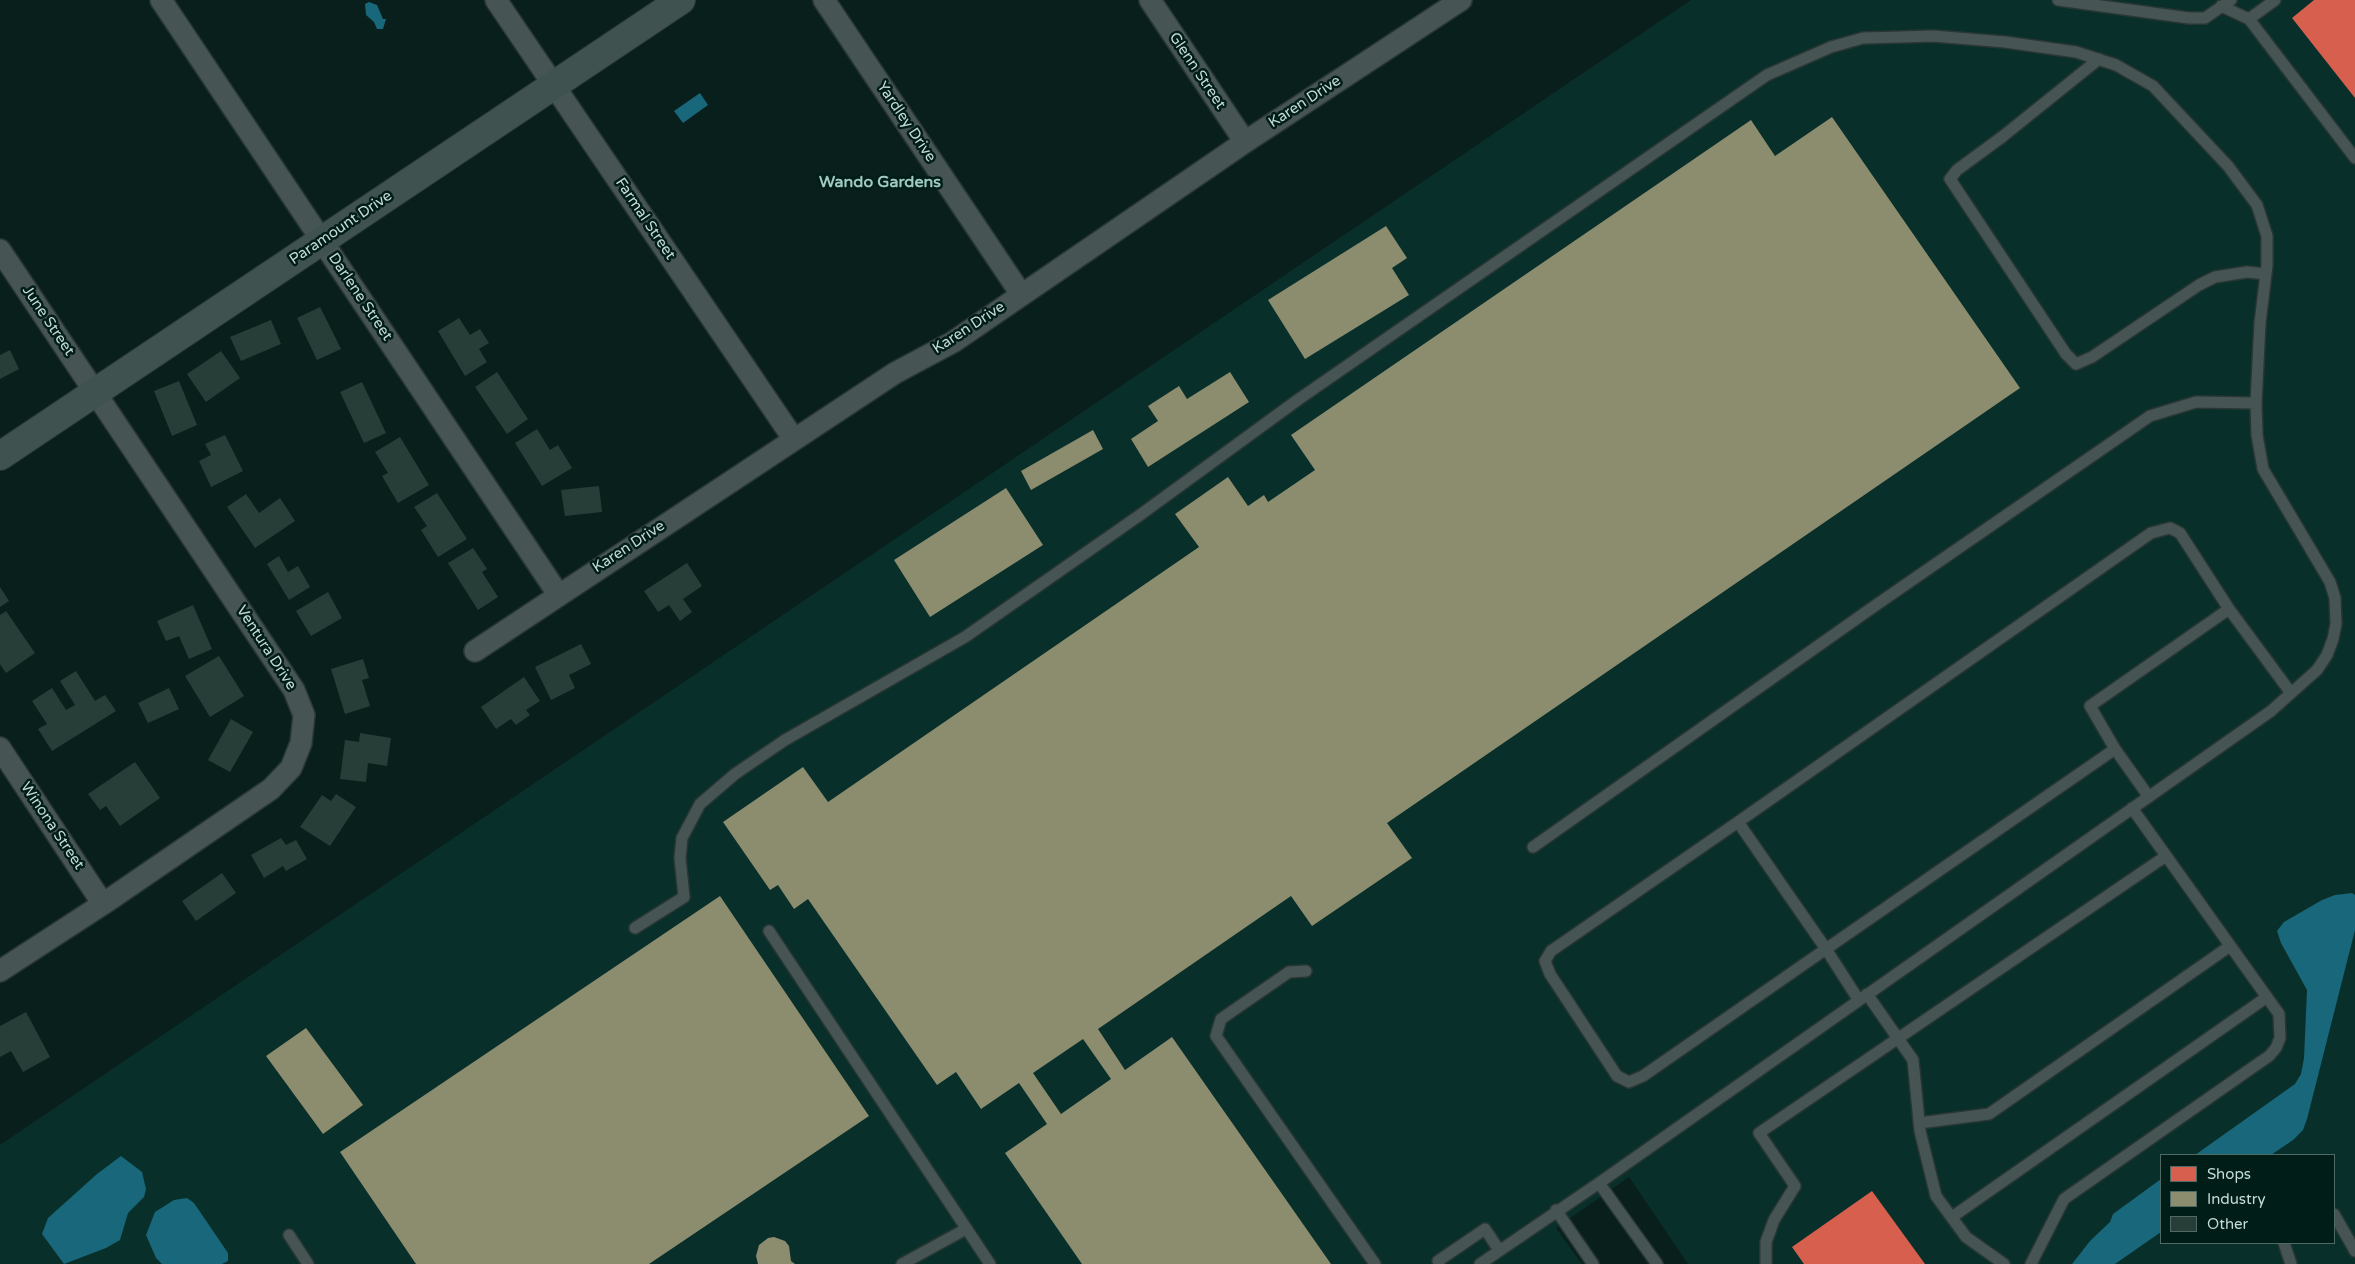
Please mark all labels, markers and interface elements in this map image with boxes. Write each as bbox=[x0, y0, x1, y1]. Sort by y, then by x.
street label: Glenn Street bbox=[1165, 29, 1229, 113]
street label: Karen Drive bbox=[1266, 72, 1344, 132]
street label: Yardley Drive bbox=[873, 78, 939, 166]
district label: Wando Gardens bbox=[819, 173, 941, 193]
street label: Farmal Street bbox=[611, 175, 679, 263]
street label: Paramount Drive bbox=[286, 187, 396, 269]
street label: Darlene Street bbox=[324, 250, 396, 344]
street label: June Street bbox=[18, 283, 78, 359]
street label: Karen Drive bbox=[930, 298, 1008, 358]
street label: Karen Drive bbox=[590, 517, 668, 577]
street label: Ventura Drive bbox=[232, 602, 300, 694]
street label: Winona Street bbox=[16, 779, 88, 873]
legend bbox=[2160, 1154, 2335, 1244]
text: Shops bbox=[2207, 1165, 2251, 1183]
text: Industry bbox=[2207, 1190, 2266, 1208]
text: Other bbox=[2207, 1215, 2248, 1233]

